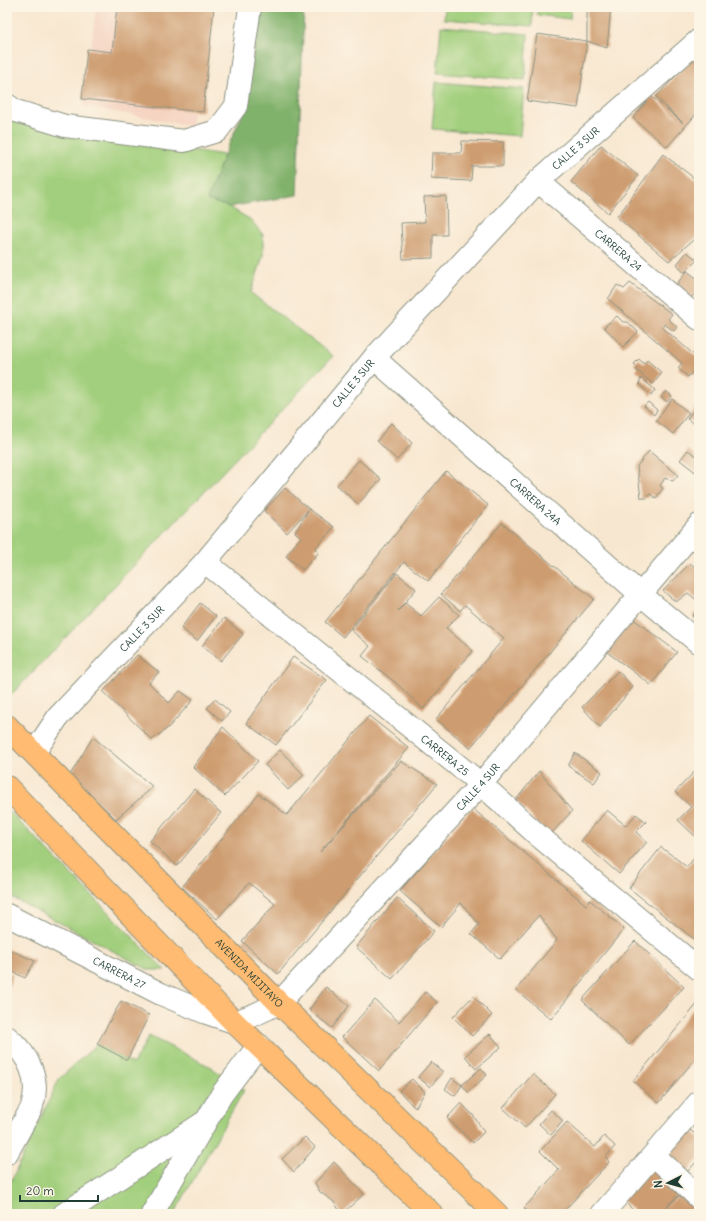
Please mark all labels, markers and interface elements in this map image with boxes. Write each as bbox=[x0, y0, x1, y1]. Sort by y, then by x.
street label: CALLE 3 SUR bbox=[549, 123, 603, 172]
street label: CARRERA 24 bbox=[592, 226, 645, 274]
street label: CALLE 3 SUR bbox=[329, 356, 377, 410]
street label: CARRERA 24A bbox=[507, 475, 564, 528]
street label: CALLE 3 SUR bbox=[117, 602, 167, 655]
street label: CARRERA 25 bbox=[418, 732, 472, 778]
street label: CALLE 4 SUR bbox=[453, 760, 503, 813]
street label: AVENIDA MIJITAYO bbox=[213, 936, 286, 1010]
street label: CARRERA 27 bbox=[91, 954, 148, 991]
north arrow bbox=[648, 1163, 688, 1203]
scale bar bbox=[20, 1177, 98, 1203]
text: N bbox=[651, 1180, 665, 1189]
text: 20 m bbox=[26, 1183, 54, 1198]

